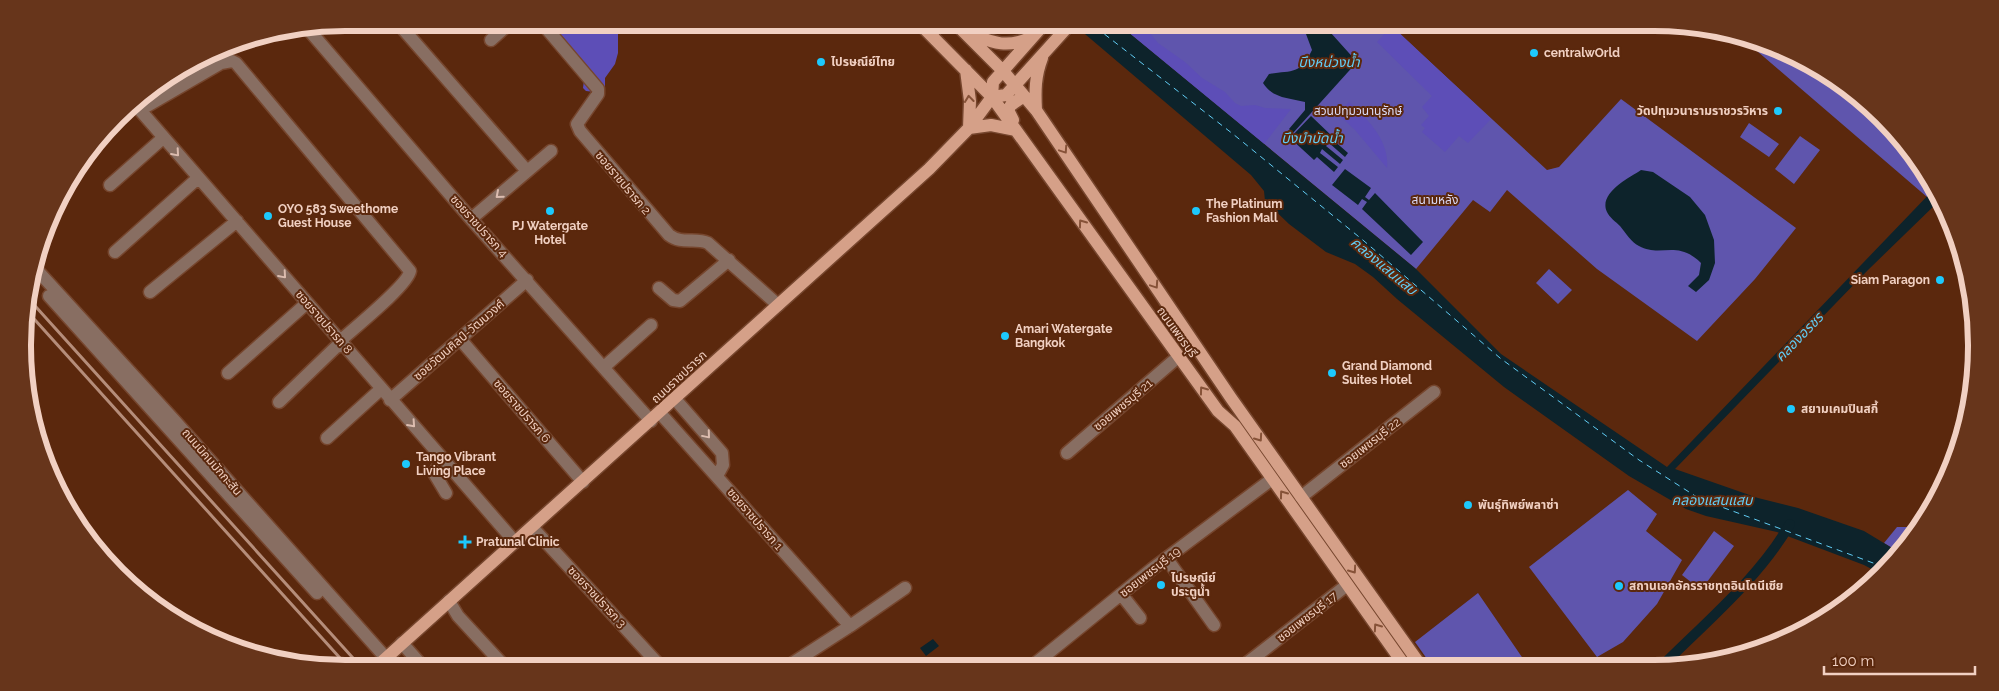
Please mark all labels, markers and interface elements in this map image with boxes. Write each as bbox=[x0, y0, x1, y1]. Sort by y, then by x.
place label: centralwOrld bbox=[1544, 46, 1620, 60]
marker: centralwOrld bbox=[1528, 47, 1540, 59]
water label: บึงหน่วงน้ำ bbox=[1298, 52, 1361, 70]
place label: ไปรษณีย์ไทย bbox=[831, 55, 895, 69]
marker: ไปรษณีย์ไทย bbox=[815, 56, 827, 68]
one-way arrow bbox=[964, 95, 975, 103]
park label: สวนปทุมวนานุรักษ์ bbox=[1314, 104, 1402, 118]
place label: วัดปทุมวนารามราชวรวิหาร bbox=[1637, 104, 1768, 118]
marker: วัดปทุมวนารามราชวรวิหาร bbox=[1772, 105, 1784, 117]
water label: บึงบำบัดน้ำ bbox=[1281, 128, 1344, 146]
one-way arrow bbox=[1057, 145, 1067, 154]
one-way arrow bbox=[170, 147, 179, 156]
street label: ซอยราชปรารภ 2 bbox=[592, 148, 654, 218]
one-way arrow bbox=[496, 190, 505, 199]
street label: ซอยราชปรารภ 4 bbox=[447, 192, 511, 260]
park label: สนามหลัง bbox=[1412, 193, 1458, 207]
place label: The Platinum Fashion Mall bbox=[1206, 197, 1282, 225]
place label: OYO 583 Sweethome Guest House bbox=[278, 202, 398, 230]
marker: PJ Watergate Hotel bbox=[544, 205, 556, 217]
marker: The Platinum Fashion Mall bbox=[1190, 205, 1202, 217]
marker: OYO 583 Sweethome Guest House bbox=[262, 210, 274, 222]
place label: PJ Watergate Hotel bbox=[512, 219, 588, 247]
one-way arrow bbox=[1079, 219, 1088, 229]
water label: คลองแสนแสบ bbox=[1348, 234, 1421, 299]
one-way arrow bbox=[278, 269, 286, 278]
place label: Siam Paragon bbox=[1851, 273, 1930, 287]
marker: Siam Paragon bbox=[1934, 274, 1946, 286]
one-way arrow bbox=[1149, 279, 1158, 288]
street label: ซอยราชปรารภ 8 bbox=[293, 287, 355, 357]
street label: ซอยวัฒนศิลป์-วัฒนวงศ์ bbox=[411, 297, 507, 383]
street label: ถนนเพชรบุรี bbox=[1154, 304, 1200, 360]
water label: คลองอรชร bbox=[1772, 308, 1827, 365]
place label: Amari Watergate Bangkok bbox=[1015, 322, 1113, 350]
marker: Amari Watergate Bangkok bbox=[999, 330, 1011, 342]
street label: ถนนราชปรารภ bbox=[648, 348, 710, 406]
place label: Grand Diamond Suites Hotel bbox=[1342, 359, 1432, 387]
marker: Grand Diamond Suites Hotel bbox=[1326, 367, 1338, 379]
street label: ซอยราชปรารภ 6 bbox=[491, 376, 553, 446]
street label: ซอยเพชรบุรี 21 bbox=[1091, 376, 1155, 434]
one-way arrow bbox=[1200, 387, 1208, 396]
place label: สยามเคมปินสกี้ bbox=[1801, 400, 1879, 416]
marker: สยามเคมปินสกี้ bbox=[1785, 403, 1797, 415]
street label: ซอยเพชรบุรี 22 bbox=[1337, 415, 1403, 471]
one-way arrow bbox=[407, 419, 416, 428]
street label: ถนนนิคมมักกะสัน bbox=[179, 426, 245, 498]
one-way arrow bbox=[701, 430, 710, 439]
one-way arrow bbox=[1253, 432, 1262, 441]
place label: Tango Vibrant Living Place bbox=[416, 450, 496, 478]
marker: Tango Vibrant Living Place bbox=[400, 458, 412, 470]
street label: ซอยราชปรารภ 1 bbox=[724, 485, 786, 553]
one-way arrow bbox=[1280, 491, 1288, 500]
water label: คลองแสนแสบ bbox=[1672, 492, 1754, 508]
place label: พันธุ์ทิพย์พลาซ่า bbox=[1478, 498, 1559, 512]
marker: พันธุ์ทิพย์พลาซ่า bbox=[1462, 499, 1474, 511]
marker: Pratunal Clinic bbox=[458, 535, 472, 549]
place label: Pratunal Clinic bbox=[476, 535, 560, 549]
street label: ซอยเพชรบุรี 19 bbox=[1117, 544, 1183, 600]
street label: ซอยราชปรารภ 3 bbox=[565, 563, 629, 631]
one-way arrow bbox=[1347, 565, 1356, 574]
place label: ไปรษณีย์ ประตูน้ำ bbox=[1171, 571, 1216, 600]
marker: ไปรษณีย์ ประตูน้ำ bbox=[1155, 579, 1167, 591]
place label: สถานเอกอัครราชทูตอินโดนีเซีย bbox=[1629, 579, 1783, 594]
marker: สถานเอกอัครราชทูตอินโดนีเซีย bbox=[1613, 580, 1625, 592]
street label: ซอยเพชรบุรี 17 bbox=[1274, 589, 1340, 645]
one-way arrow bbox=[1374, 623, 1383, 632]
scale bar bbox=[1824, 644, 1975, 676]
text: 100 m bbox=[1832, 652, 1874, 670]

